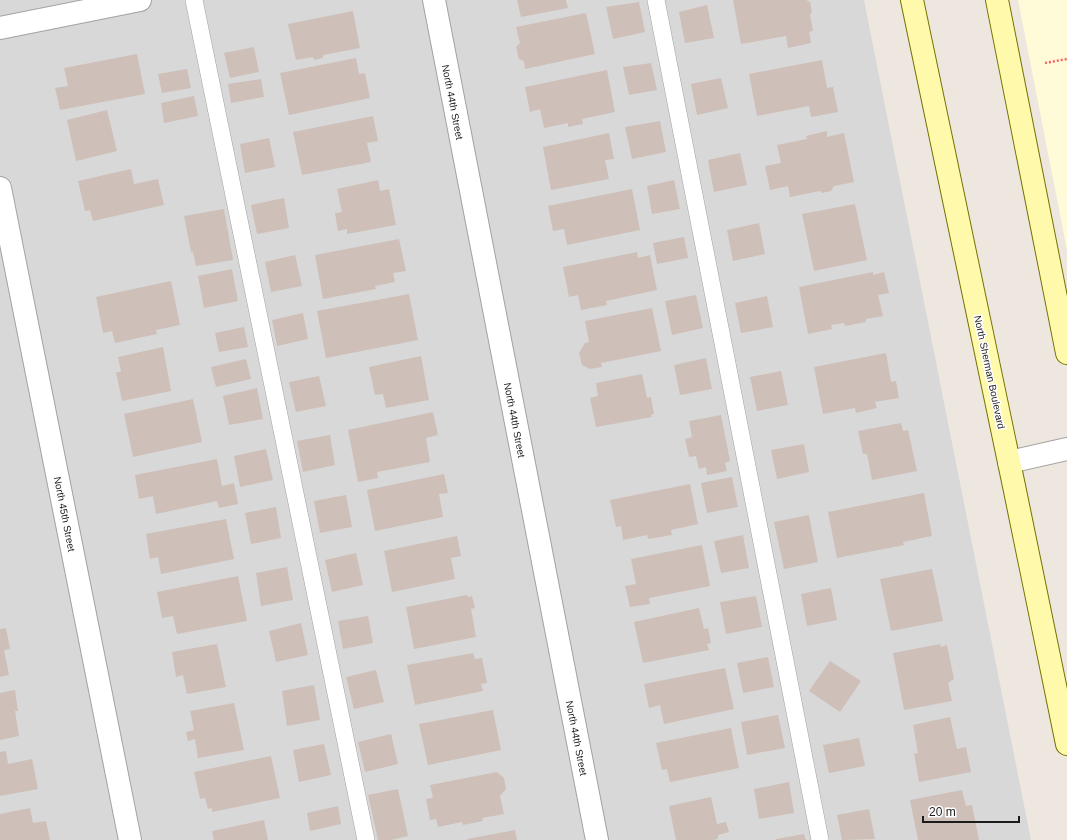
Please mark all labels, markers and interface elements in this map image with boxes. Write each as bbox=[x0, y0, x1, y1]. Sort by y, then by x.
street label: North 44th Street bbox=[440, 64, 465, 141]
street label: North Sherman Boulevard bbox=[972, 314, 1007, 430]
street label: North 44th Street bbox=[502, 382, 527, 459]
street label: North 45th Street bbox=[52, 476, 77, 553]
street label: North 44th Street bbox=[564, 700, 589, 777]
scale bar bbox=[923, 798, 1019, 824]
text: 20 m bbox=[929, 805, 956, 819]

